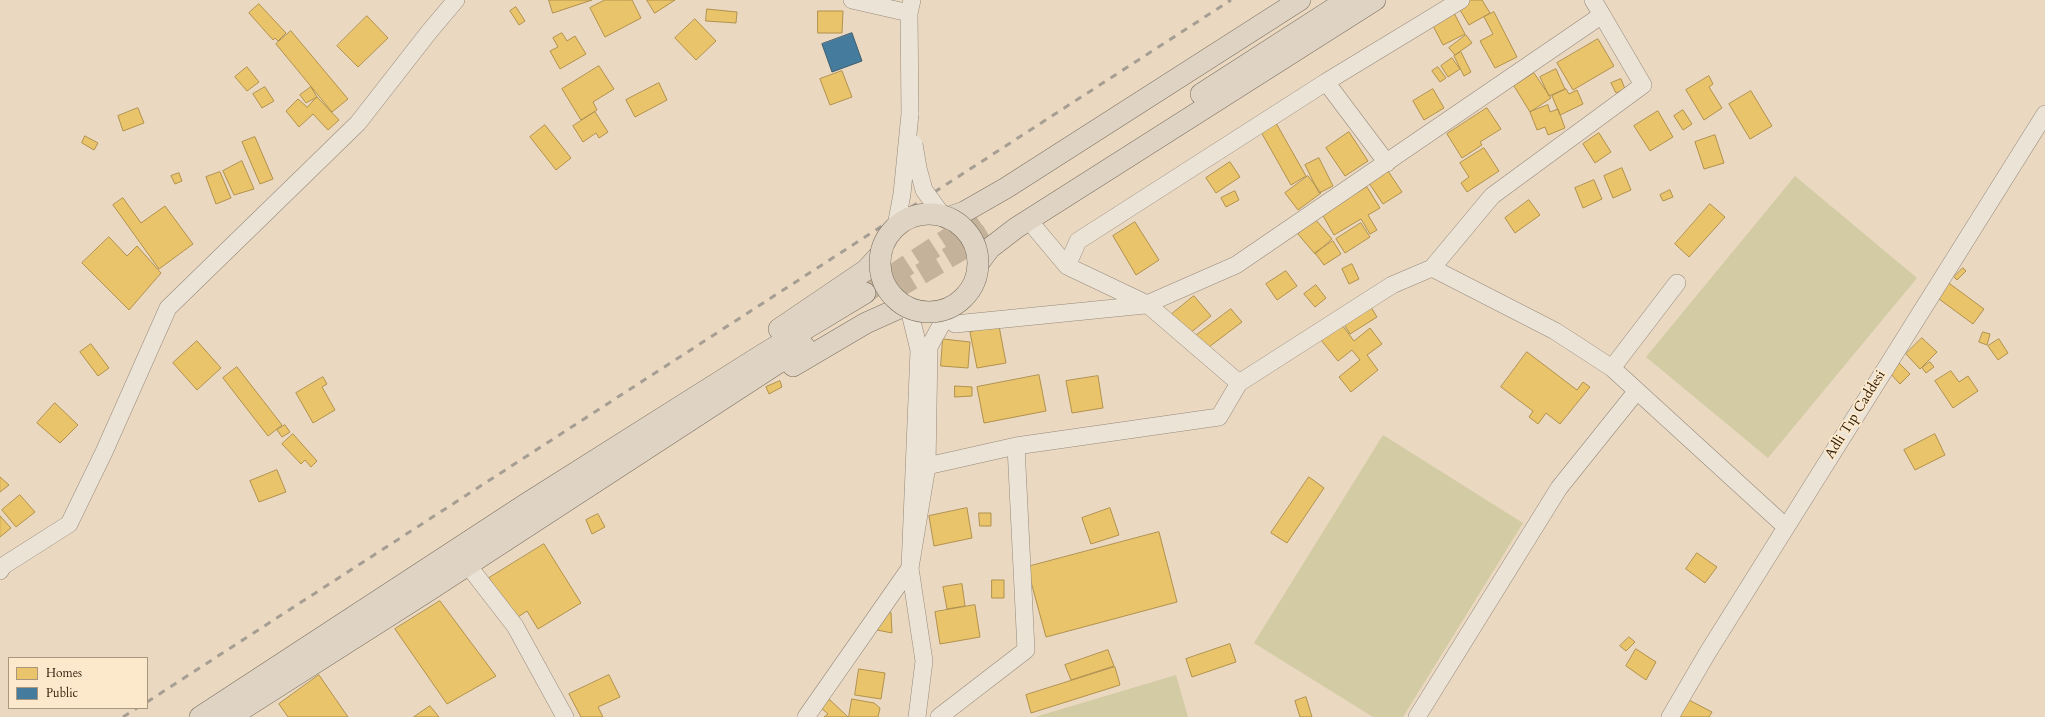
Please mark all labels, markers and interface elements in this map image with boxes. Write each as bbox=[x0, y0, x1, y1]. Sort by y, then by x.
street label: Adli Tıp Caddesi bbox=[1822, 368, 1890, 462]
legend bbox=[8, 657, 148, 709]
text: Homes bbox=[46, 665, 82, 681]
text: Public bbox=[46, 685, 78, 701]

